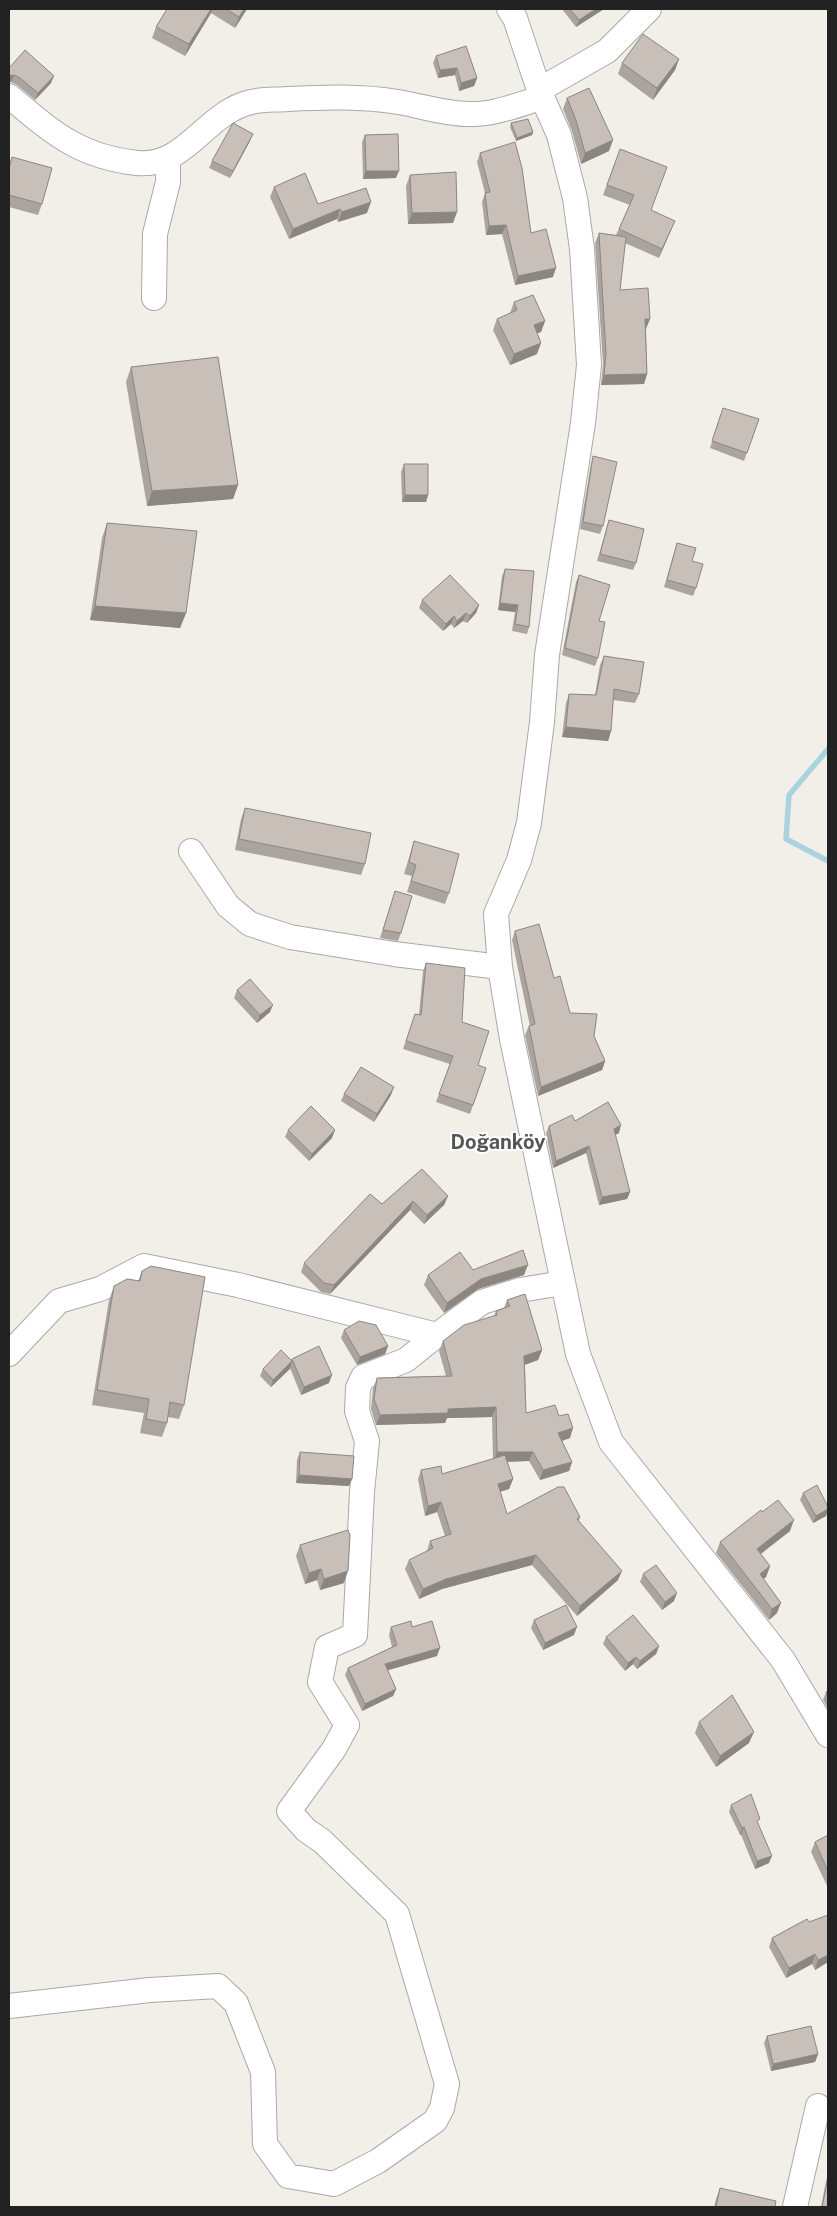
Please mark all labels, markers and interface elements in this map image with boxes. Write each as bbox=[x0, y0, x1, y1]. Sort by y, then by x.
district label: Doğanköy bbox=[451, 1130, 545, 1154]

